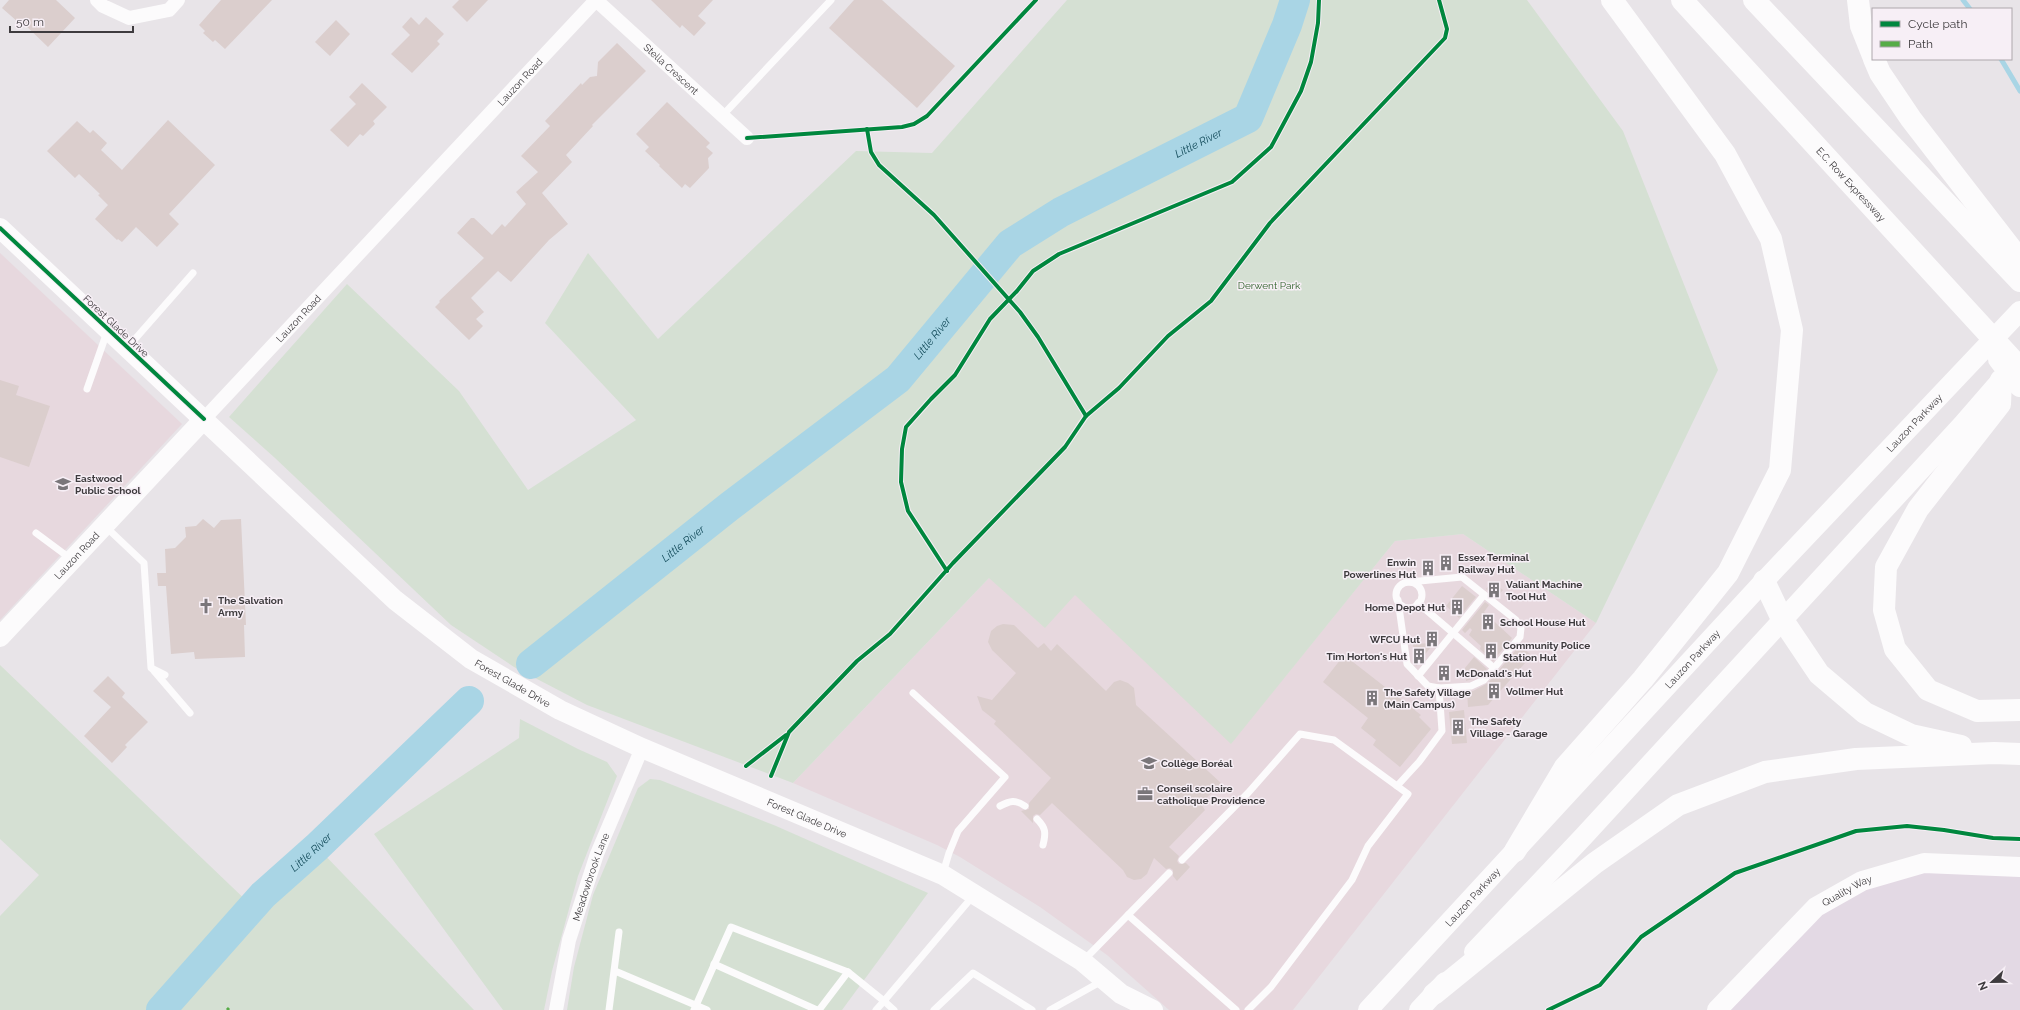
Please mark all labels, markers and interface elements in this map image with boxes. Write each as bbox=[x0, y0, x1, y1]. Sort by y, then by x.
scale bar bbox=[10, 8, 133, 34]
legend bbox=[1872, 8, 2012, 60]
text: 50 m bbox=[16, 15, 44, 29]
text: Cycle path bbox=[1908, 17, 1967, 31]
text: Path bbox=[1908, 37, 1933, 51]
street label: Stella Crescent bbox=[642, 41, 701, 97]
street label: Lauzon Road bbox=[495, 56, 544, 107]
water label: Little River bbox=[1173, 125, 1225, 160]
street label: E.C. Row Expressway bbox=[1814, 145, 1888, 224]
park label: Derwent Park bbox=[1238, 280, 1301, 291]
street label: Lauzon Road bbox=[274, 292, 323, 344]
street label: Forest Glade Drive bbox=[81, 293, 151, 359]
water label: Little River bbox=[911, 313, 954, 362]
street label: Lauzon Parkway bbox=[1884, 391, 1945, 454]
place label: Eastwood Public School bbox=[75, 473, 141, 496]
school or university icon: Eastwood Public School bbox=[54, 475, 72, 493]
water label: Little River bbox=[659, 522, 708, 564]
street label: Lauzon Road bbox=[52, 529, 101, 581]
place label: Essex Terminal Railway Hut bbox=[1458, 552, 1530, 575]
building icon: Essex Terminal Railway Hut bbox=[1437, 554, 1455, 572]
place label: Enwin Powerlines Hut bbox=[1343, 557, 1416, 580]
building icon: Enwin Powerlines Hut bbox=[1419, 559, 1437, 577]
place label: Valiant Machine Tool Hut bbox=[1506, 579, 1582, 602]
building icon: Valiant Machine Tool Hut bbox=[1485, 581, 1503, 599]
place label: The Salvation Army bbox=[218, 595, 283, 618]
church icon: The Salvation Army bbox=[197, 597, 215, 615]
building icon: Home Depot Hut bbox=[1448, 598, 1466, 616]
place label: Home Depot Hut bbox=[1365, 602, 1445, 613]
building icon: School House Hut bbox=[1479, 613, 1497, 631]
place label: School House Hut bbox=[1500, 617, 1586, 628]
street label: Lauzon Parkway bbox=[1663, 627, 1722, 690]
building icon: WFCU Hut bbox=[1423, 630, 1441, 648]
place label: WFCU Hut bbox=[1370, 634, 1420, 645]
place label: Community Police Station Hut bbox=[1503, 640, 1590, 663]
building icon: Community Police Station Hut bbox=[1482, 642, 1500, 660]
building icon: Tim Horton's Hut bbox=[1410, 647, 1428, 665]
place label: Tim Horton's Hut bbox=[1326, 651, 1407, 662]
street label: Forest Glade Drive bbox=[473, 657, 553, 709]
building icon: McDonald's Hut bbox=[1435, 664, 1453, 682]
place label: McDonald's Hut bbox=[1456, 668, 1532, 679]
building icon: Vollmer Hut bbox=[1485, 682, 1503, 700]
place label: Vollmer Hut bbox=[1506, 686, 1563, 697]
place label: The Safety Village (Main Campus) bbox=[1384, 687, 1471, 710]
building icon: The Safety Village (Main Campus) bbox=[1363, 689, 1381, 707]
place label: The Safety Village - Garage bbox=[1470, 716, 1548, 739]
building icon: The Safety Village - Garage bbox=[1449, 718, 1467, 736]
school or university icon: Collège Boréal bbox=[1140, 754, 1158, 772]
place label: Collège Boréal bbox=[1161, 758, 1233, 769]
place label: Conseil scolaire catholique Providence bbox=[1157, 783, 1265, 806]
office icon: Conseil scolaire catholique Providence bbox=[1136, 785, 1154, 803]
street label: Forest Glade Drive bbox=[766, 796, 849, 839]
water label: Little River bbox=[288, 829, 335, 874]
street label: Meadowbrook Lane bbox=[570, 831, 611, 922]
street label: Lauzon Parkway bbox=[1443, 865, 1503, 928]
street label: Quality Way bbox=[1820, 873, 1874, 908]
north arrow bbox=[1972, 962, 2012, 1002]
text: N bbox=[1976, 979, 1991, 992]

